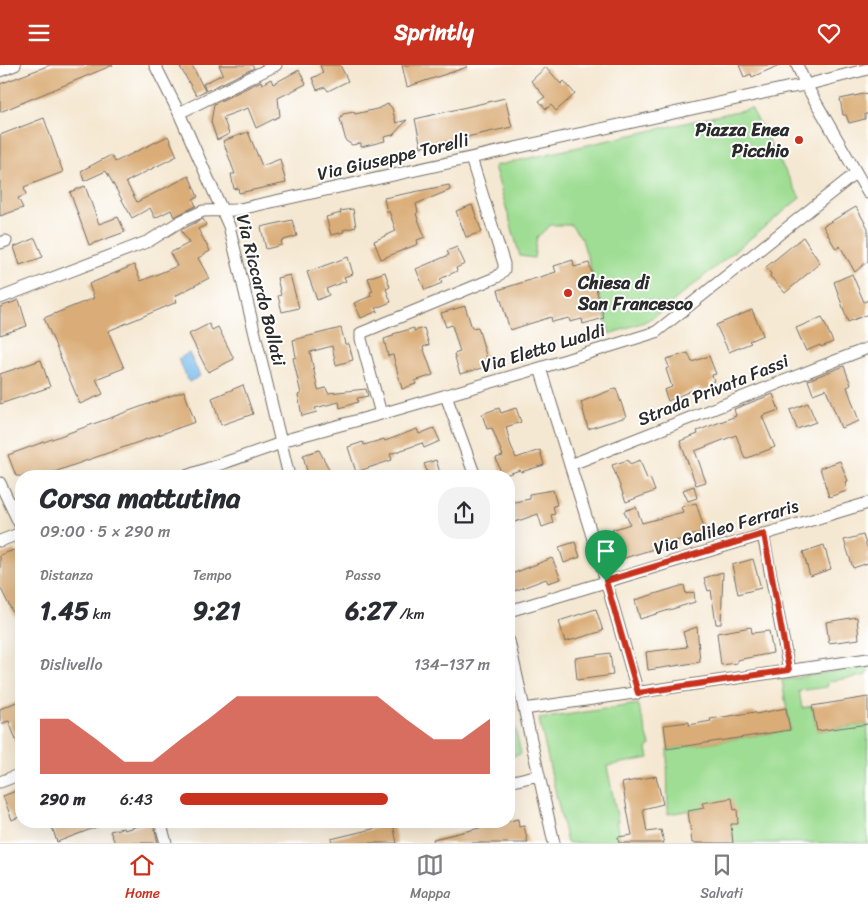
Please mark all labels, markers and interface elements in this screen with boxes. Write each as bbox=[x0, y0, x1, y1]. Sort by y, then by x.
text: Sprintly bbox=[394, 13, 474, 52]
icon: menu bbox=[25, 19, 53, 47]
icon: heart bbox=[815, 19, 843, 47]
place label: Piazza Enea Picchio bbox=[695, 114, 790, 167]
street label: Via Giuseppe Torelli bbox=[314, 124, 473, 190]
marker: Piazza Enea Picchio bbox=[793, 134, 805, 146]
street label: Via Riccardo Bollati bbox=[227, 211, 296, 370]
place label: Chiesa di San Francesco bbox=[577, 267, 694, 320]
marker: Chiesa di San Francesco bbox=[562, 287, 574, 299]
street label: Via Eletto Lualdi bbox=[477, 314, 610, 382]
street label: Strada Privata Fassi bbox=[632, 345, 795, 435]
text: Corsa mattutina bbox=[40, 473, 240, 522]
button: share bbox=[438, 487, 490, 539]
street label: Via Galileo Ferraris bbox=[649, 490, 803, 564]
text: 09:00 · 5 × 290 m bbox=[40, 517, 170, 546]
pin bbox=[585, 530, 627, 581]
icon: arrive bbox=[592, 537, 620, 565]
text: Distanza bbox=[40, 563, 93, 588]
text: Tempo bbox=[193, 563, 232, 588]
text: Passo bbox=[345, 563, 381, 588]
text: 1.45 bbox=[40, 588, 89, 633]
text: 9:21 bbox=[193, 588, 241, 633]
text: 6:27 bbox=[345, 588, 396, 633]
text: km bbox=[89, 602, 111, 627]
text: /km bbox=[396, 602, 425, 627]
text: Dislivello bbox=[40, 650, 103, 679]
text: 134–137 m bbox=[414, 650, 490, 679]
text: 290 m bbox=[40, 785, 86, 814]
text: 6:43 bbox=[120, 785, 153, 814]
tab: Home bbox=[125, 851, 160, 906]
tab: Mappa bbox=[410, 851, 450, 906]
tab: Salvati bbox=[700, 851, 743, 906]

